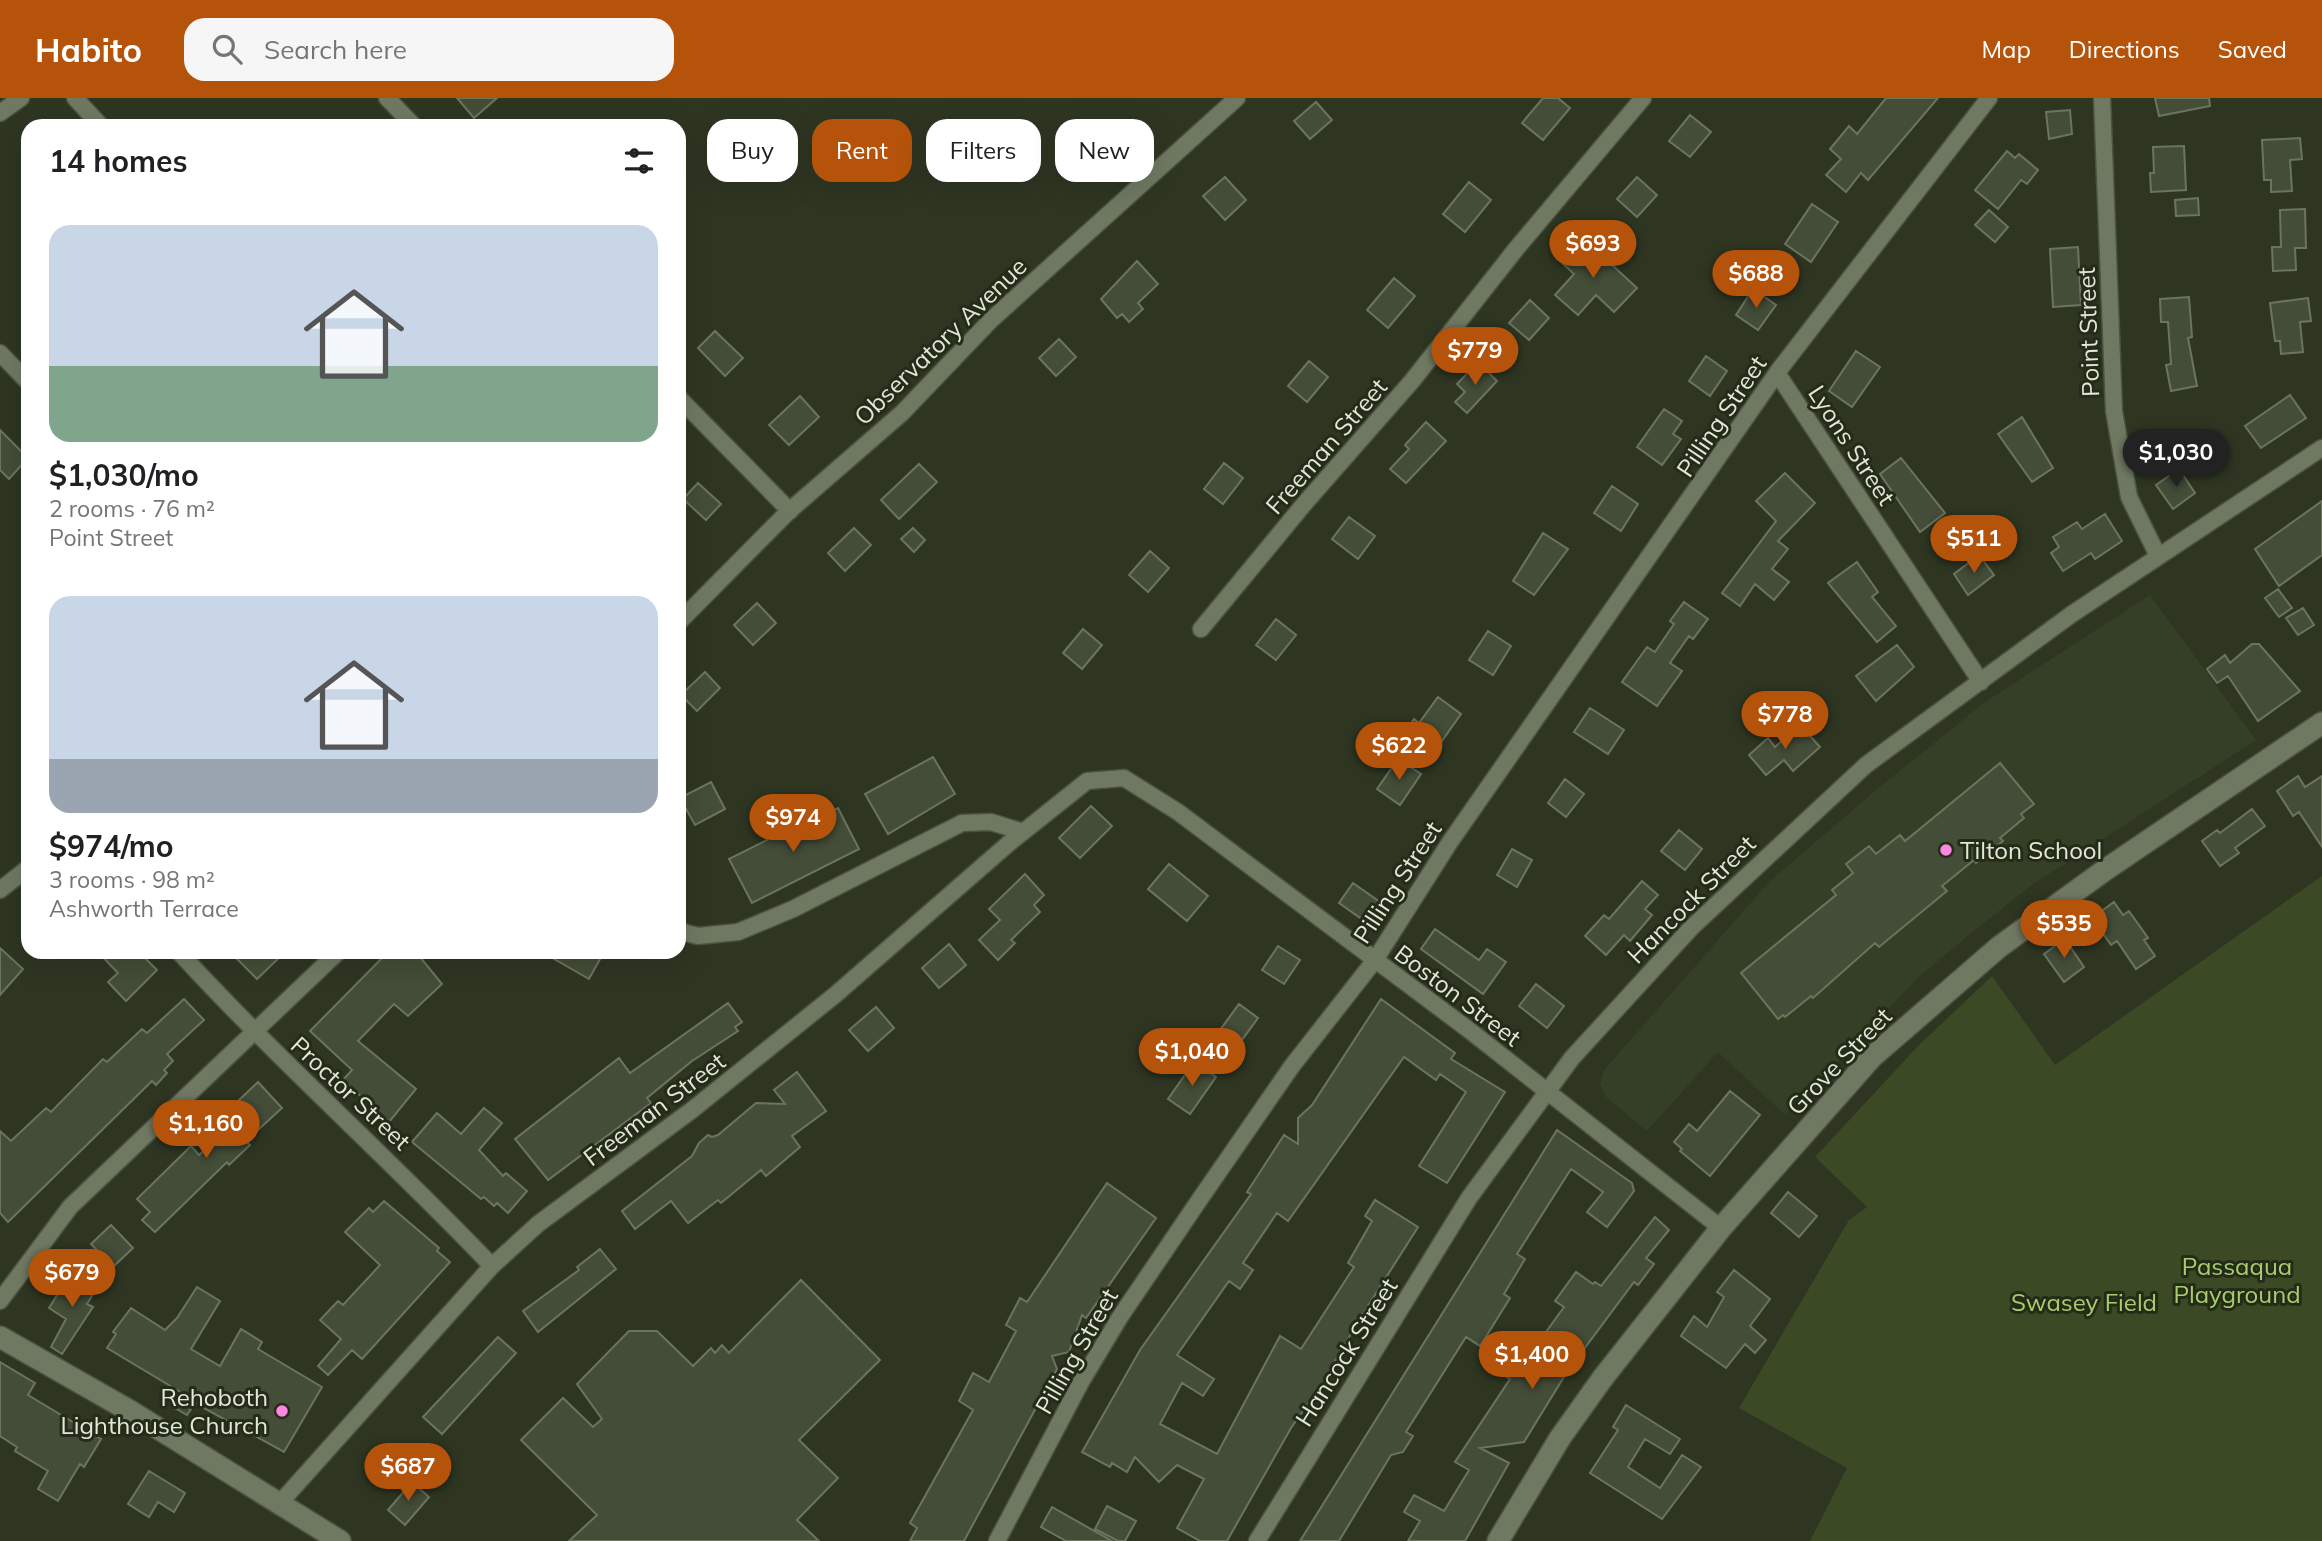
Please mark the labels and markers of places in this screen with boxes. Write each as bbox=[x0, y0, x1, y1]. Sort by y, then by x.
pin: $693 bbox=[1552, 220, 1634, 280]
pin: $688 bbox=[1715, 250, 1797, 310]
pin: $779 bbox=[1434, 328, 1516, 387]
pin: $1,030 bbox=[2119, 430, 2233, 489]
pin: $511 bbox=[1933, 516, 2015, 575]
pin: $778 bbox=[1744, 692, 1826, 751]
pin: $622 bbox=[1358, 722, 1440, 782]
pin: $974 bbox=[752, 794, 834, 854]
place label: Tilton School bbox=[1960, 835, 2102, 865]
marker: Tilton School bbox=[1938, 842, 1954, 858]
pin: $535 bbox=[2023, 900, 2105, 960]
pin: $1,040 bbox=[1135, 1028, 1249, 1088]
pin: $1,160 bbox=[149, 1100, 263, 1160]
pin: $679 bbox=[31, 1250, 113, 1309]
pin: $1,400 bbox=[1475, 1332, 1589, 1391]
place label: Rehoboth Lighthouse Church bbox=[61, 1382, 268, 1440]
marker: Rehoboth Lighthouse Church bbox=[274, 1403, 290, 1419]
pin: $687 bbox=[367, 1444, 449, 1503]

